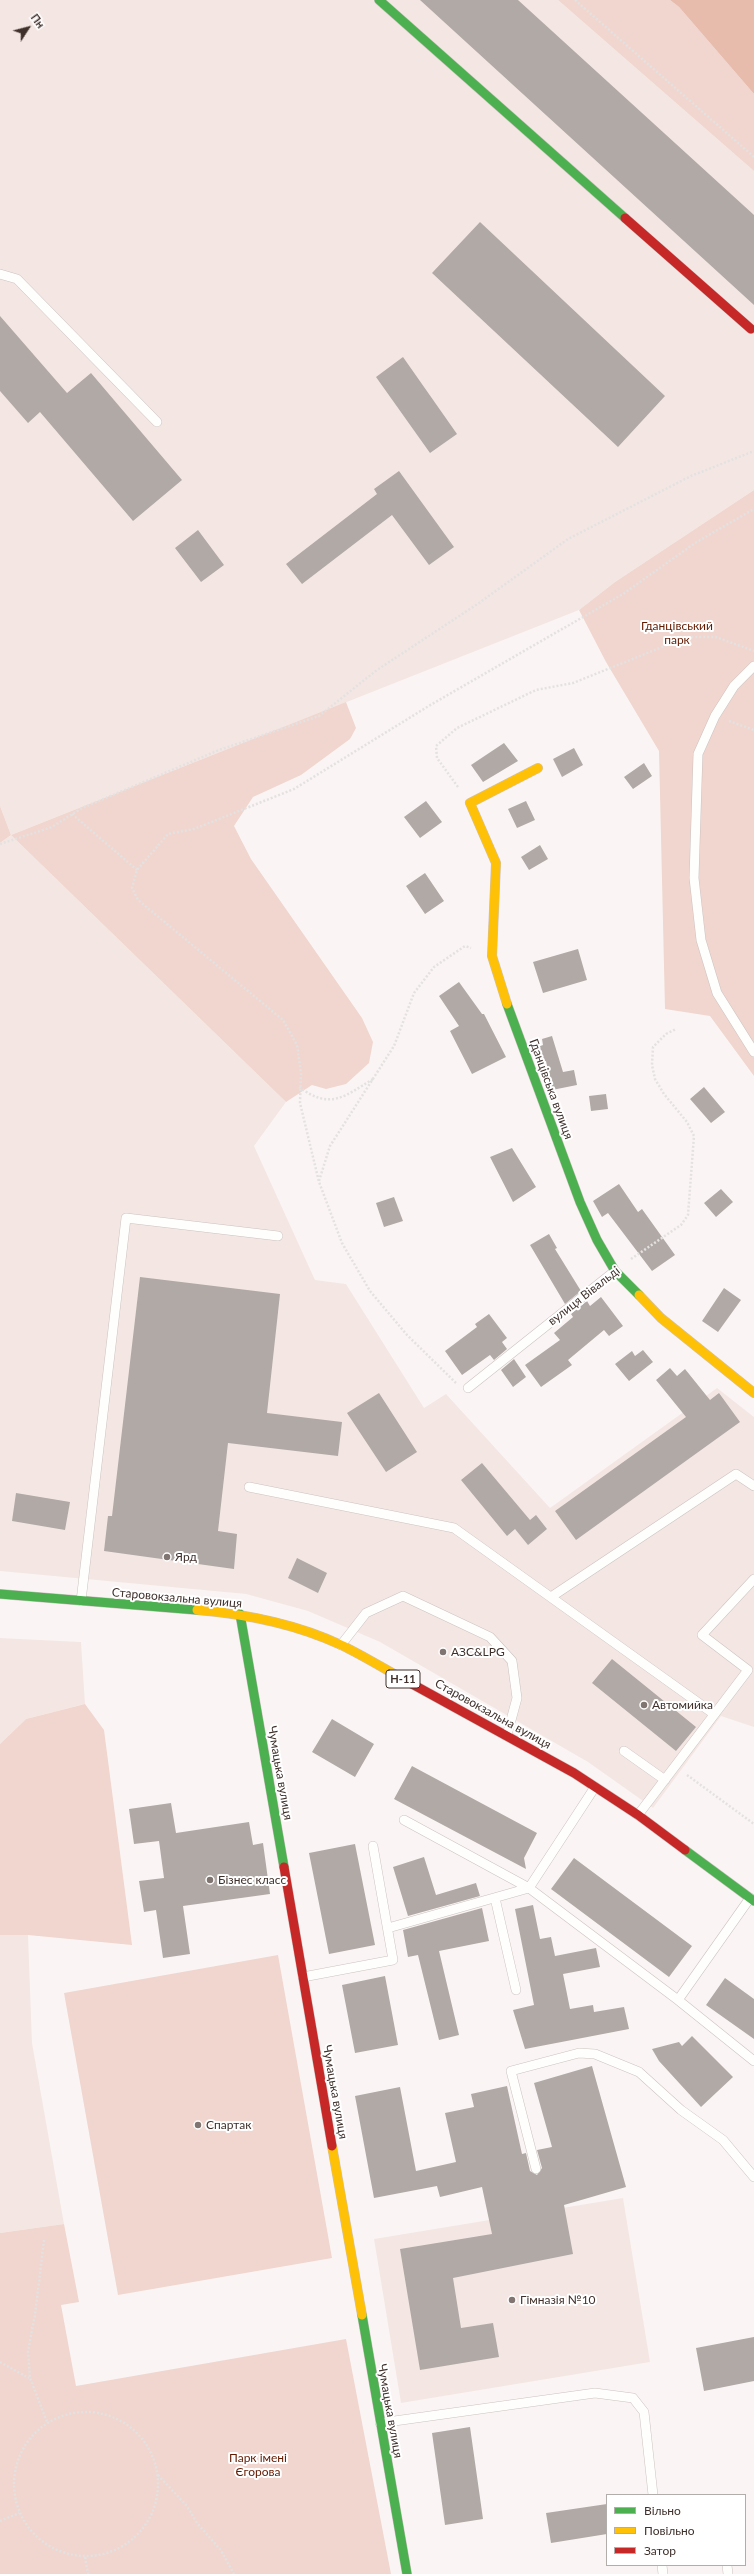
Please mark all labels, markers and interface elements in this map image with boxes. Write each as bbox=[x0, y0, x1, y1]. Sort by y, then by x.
north arrow bbox=[8, 8, 48, 48]
text: Пн bbox=[29, 11, 48, 30]
park label: Гданцівський парк bbox=[641, 619, 713, 647]
street label: Гданцівська вулиця bbox=[526, 1037, 576, 1141]
street label: вулиця Вівальді bbox=[545, 1264, 623, 1328]
place label: Ярд bbox=[175, 1550, 197, 1564]
marker: Ярд bbox=[162, 1552, 172, 1562]
street label: Старовокзальна вулиця bbox=[111, 1585, 243, 1611]
place label: АЗС&LPG bbox=[451, 1645, 505, 1659]
marker: АЗС&LPG bbox=[438, 1647, 448, 1657]
road number: Н-11 bbox=[386, 1670, 420, 1688]
street label: Старовокзальна вулиця bbox=[432, 1676, 554, 1752]
place label: Автомийка bbox=[652, 1698, 713, 1712]
marker: Автомийка bbox=[639, 1700, 649, 1710]
street label: Чумацька вулиця bbox=[265, 1725, 295, 1821]
place label: Бізнес класс bbox=[218, 1873, 286, 1887]
marker: Бізнес класс bbox=[205, 1875, 215, 1885]
street label: Чумацька вулиця bbox=[320, 2044, 350, 2140]
place label: Спартак bbox=[206, 2118, 251, 2132]
marker: Спартак bbox=[193, 2120, 203, 2130]
place label: Гімназія №10 bbox=[520, 2293, 596, 2307]
marker: Гімназія №10 bbox=[507, 2295, 517, 2305]
street label: Чумацька вулиця bbox=[375, 2363, 405, 2459]
park label: Парк імені Єгорова bbox=[229, 2451, 287, 2479]
legend bbox=[606, 2494, 746, 2566]
text: Вільно bbox=[644, 2503, 681, 2518]
text: Повільно bbox=[644, 2523, 695, 2538]
text: Затор bbox=[644, 2543, 676, 2558]

